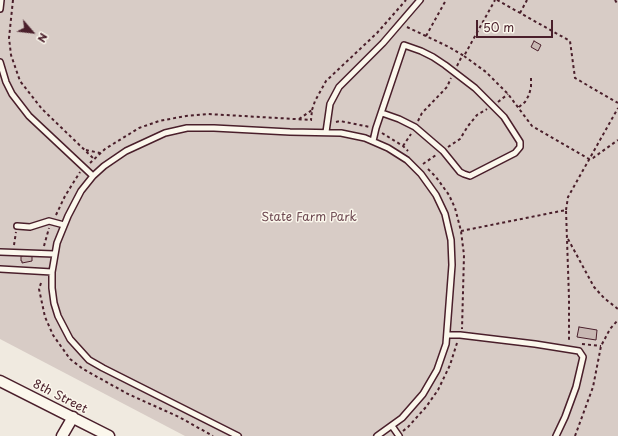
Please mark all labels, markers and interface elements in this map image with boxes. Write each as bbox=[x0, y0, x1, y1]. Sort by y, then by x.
north arrow bbox=[12, 12, 52, 52]
scale bar bbox=[478, 12, 555, 38]
text: 50 m bbox=[483, 18, 514, 36]
text: N bbox=[33, 30, 53, 46]
park label: State Farm Park bbox=[261, 211, 357, 225]
street label: 8th Street bbox=[30, 377, 90, 417]

